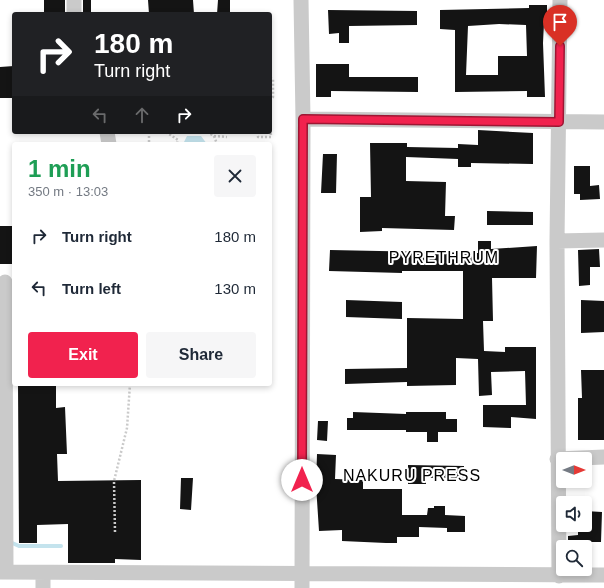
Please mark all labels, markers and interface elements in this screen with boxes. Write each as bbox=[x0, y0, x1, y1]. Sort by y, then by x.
pin bbox=[543, 5, 577, 46]
icon: arrive bbox=[549, 11, 571, 33]
icon: right bbox=[28, 28, 80, 80]
text: 180 m bbox=[94, 28, 173, 59]
text: Turn right bbox=[94, 61, 170, 81]
icon: left bbox=[89, 104, 111, 126]
icon: ahead bbox=[131, 104, 153, 126]
icon: right bbox=[173, 104, 195, 126]
text: 1 min bbox=[28, 155, 91, 182]
button: close bbox=[214, 155, 256, 197]
text: 350 m · 13:03 bbox=[28, 184, 108, 199]
icon: right bbox=[28, 225, 50, 247]
text: Turn right bbox=[62, 228, 132, 245]
text: 180 m bbox=[214, 228, 256, 245]
district label: PYRETHRUM bbox=[389, 249, 499, 266]
icon: left bbox=[28, 277, 50, 299]
text: Turn left bbox=[62, 280, 121, 297]
text: 130 m bbox=[214, 280, 256, 297]
button: Exit bbox=[28, 332, 138, 378]
button: Share bbox=[146, 332, 256, 378]
north arrow bbox=[556, 452, 592, 488]
map controls bbox=[556, 452, 592, 576]
position arrow bbox=[281, 459, 323, 501]
district label: NAKURU PRESS bbox=[343, 467, 481, 484]
button: sound bbox=[556, 496, 592, 532]
button: search bbox=[556, 540, 592, 576]

